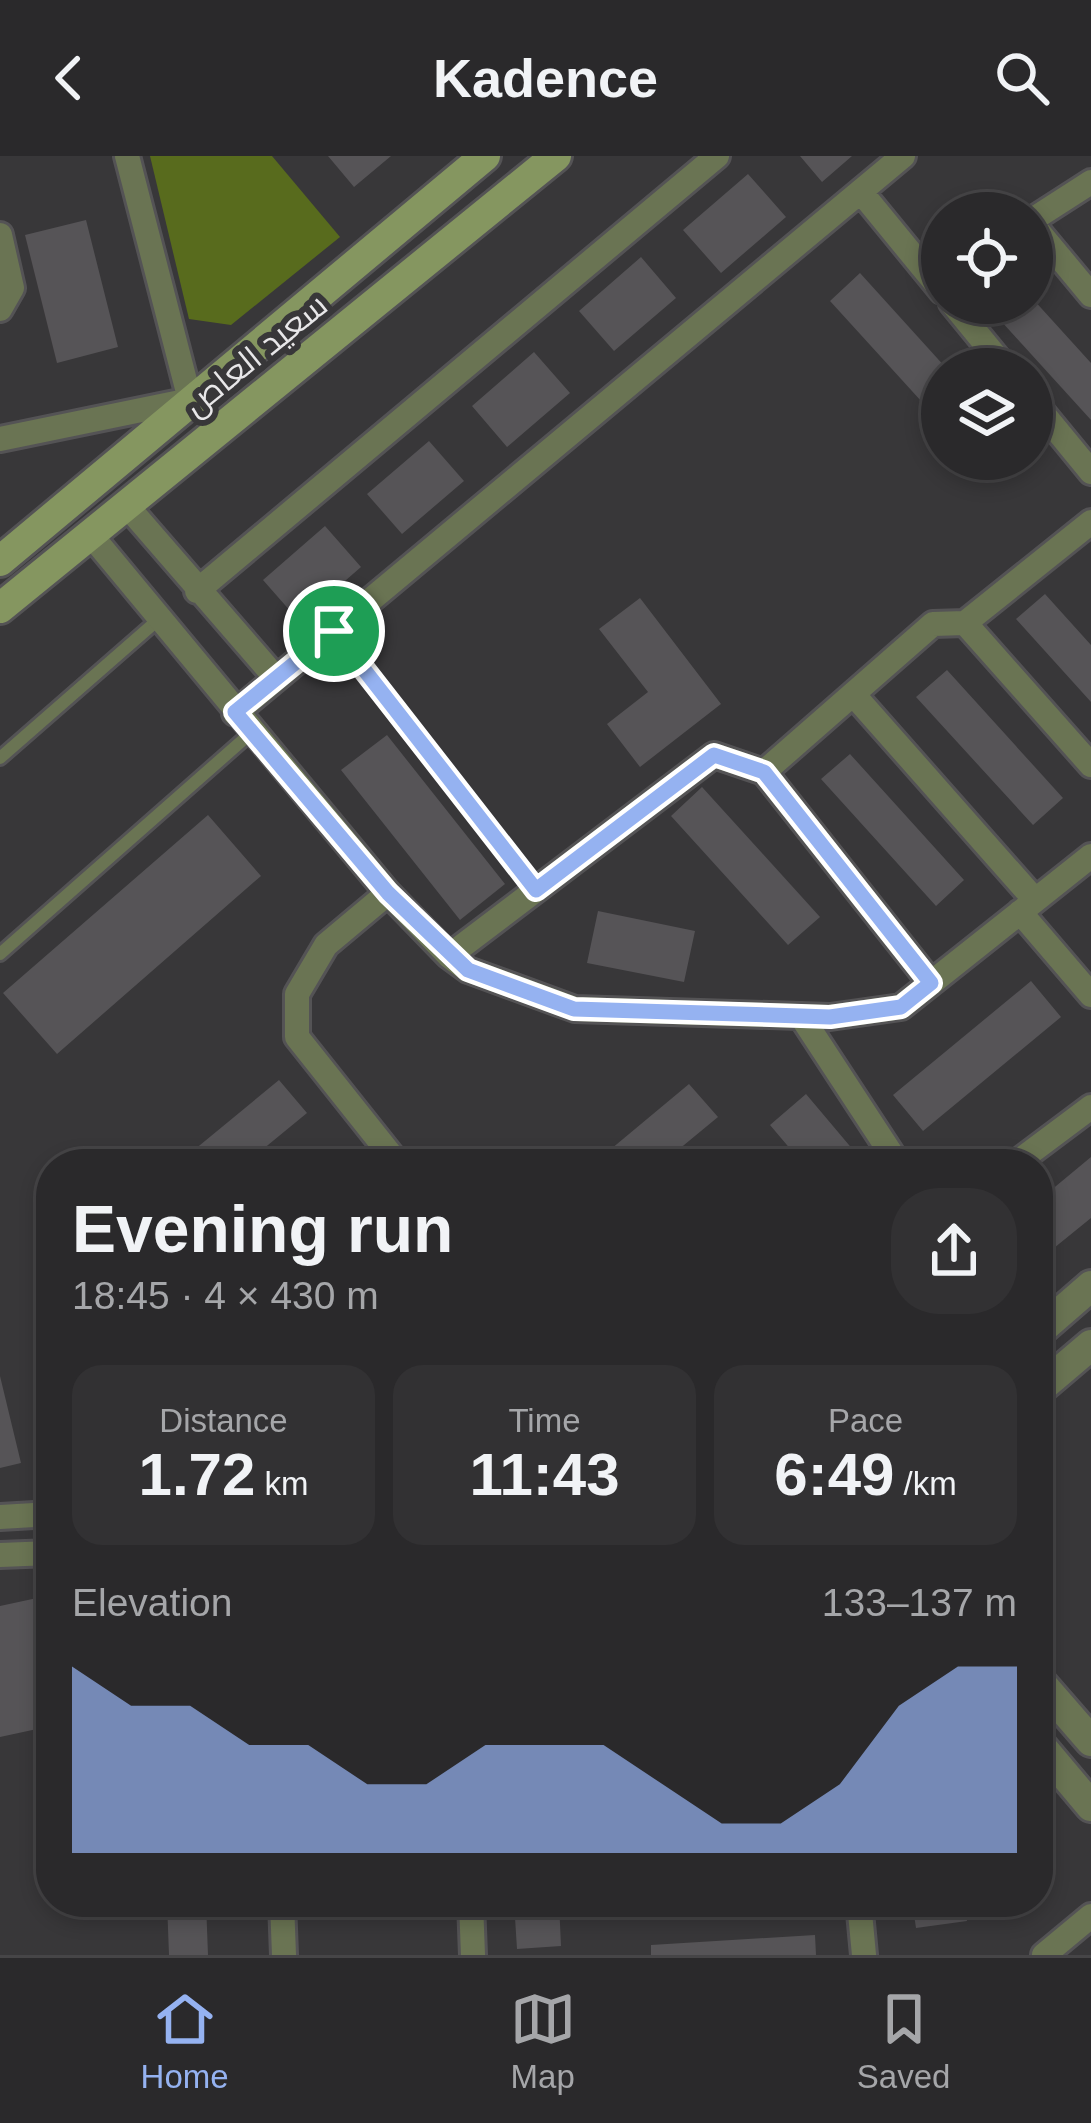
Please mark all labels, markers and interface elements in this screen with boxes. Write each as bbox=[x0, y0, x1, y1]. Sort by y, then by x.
icon: back bbox=[36, 45, 102, 111]
icon: search bbox=[989, 45, 1055, 111]
text: Kadence bbox=[433, 48, 658, 108]
map controls bbox=[921, 192, 1053, 480]
button: locate bbox=[921, 192, 1053, 324]
street label: سعيد العاص bbox=[177, 286, 335, 425]
button: layers bbox=[921, 348, 1053, 480]
pin bbox=[283, 580, 385, 682]
icon: arrive bbox=[301, 598, 367, 664]
button: share bbox=[891, 1188, 1017, 1314]
text: Evening run bbox=[72, 1192, 453, 1266]
text: 18:45 · 4 × 430 m bbox=[72, 1274, 379, 1317]
text: Distance bbox=[159, 1402, 288, 1439]
text: Time bbox=[508, 1402, 581, 1439]
text: Pace bbox=[828, 1402, 903, 1439]
text: 1.72 bbox=[139, 1441, 255, 1508]
text: 11:43 bbox=[469, 1441, 620, 1508]
text: 6:49 bbox=[774, 1441, 894, 1508]
text: km bbox=[255, 1465, 308, 1502]
text: /km bbox=[894, 1465, 957, 1502]
text: Elevation bbox=[72, 1581, 232, 1624]
text: 133–137 m bbox=[822, 1581, 1017, 1624]
tab: Home bbox=[141, 1986, 229, 2096]
tab: Map bbox=[510, 1986, 576, 2096]
tab: Saved bbox=[857, 1986, 950, 2096]

